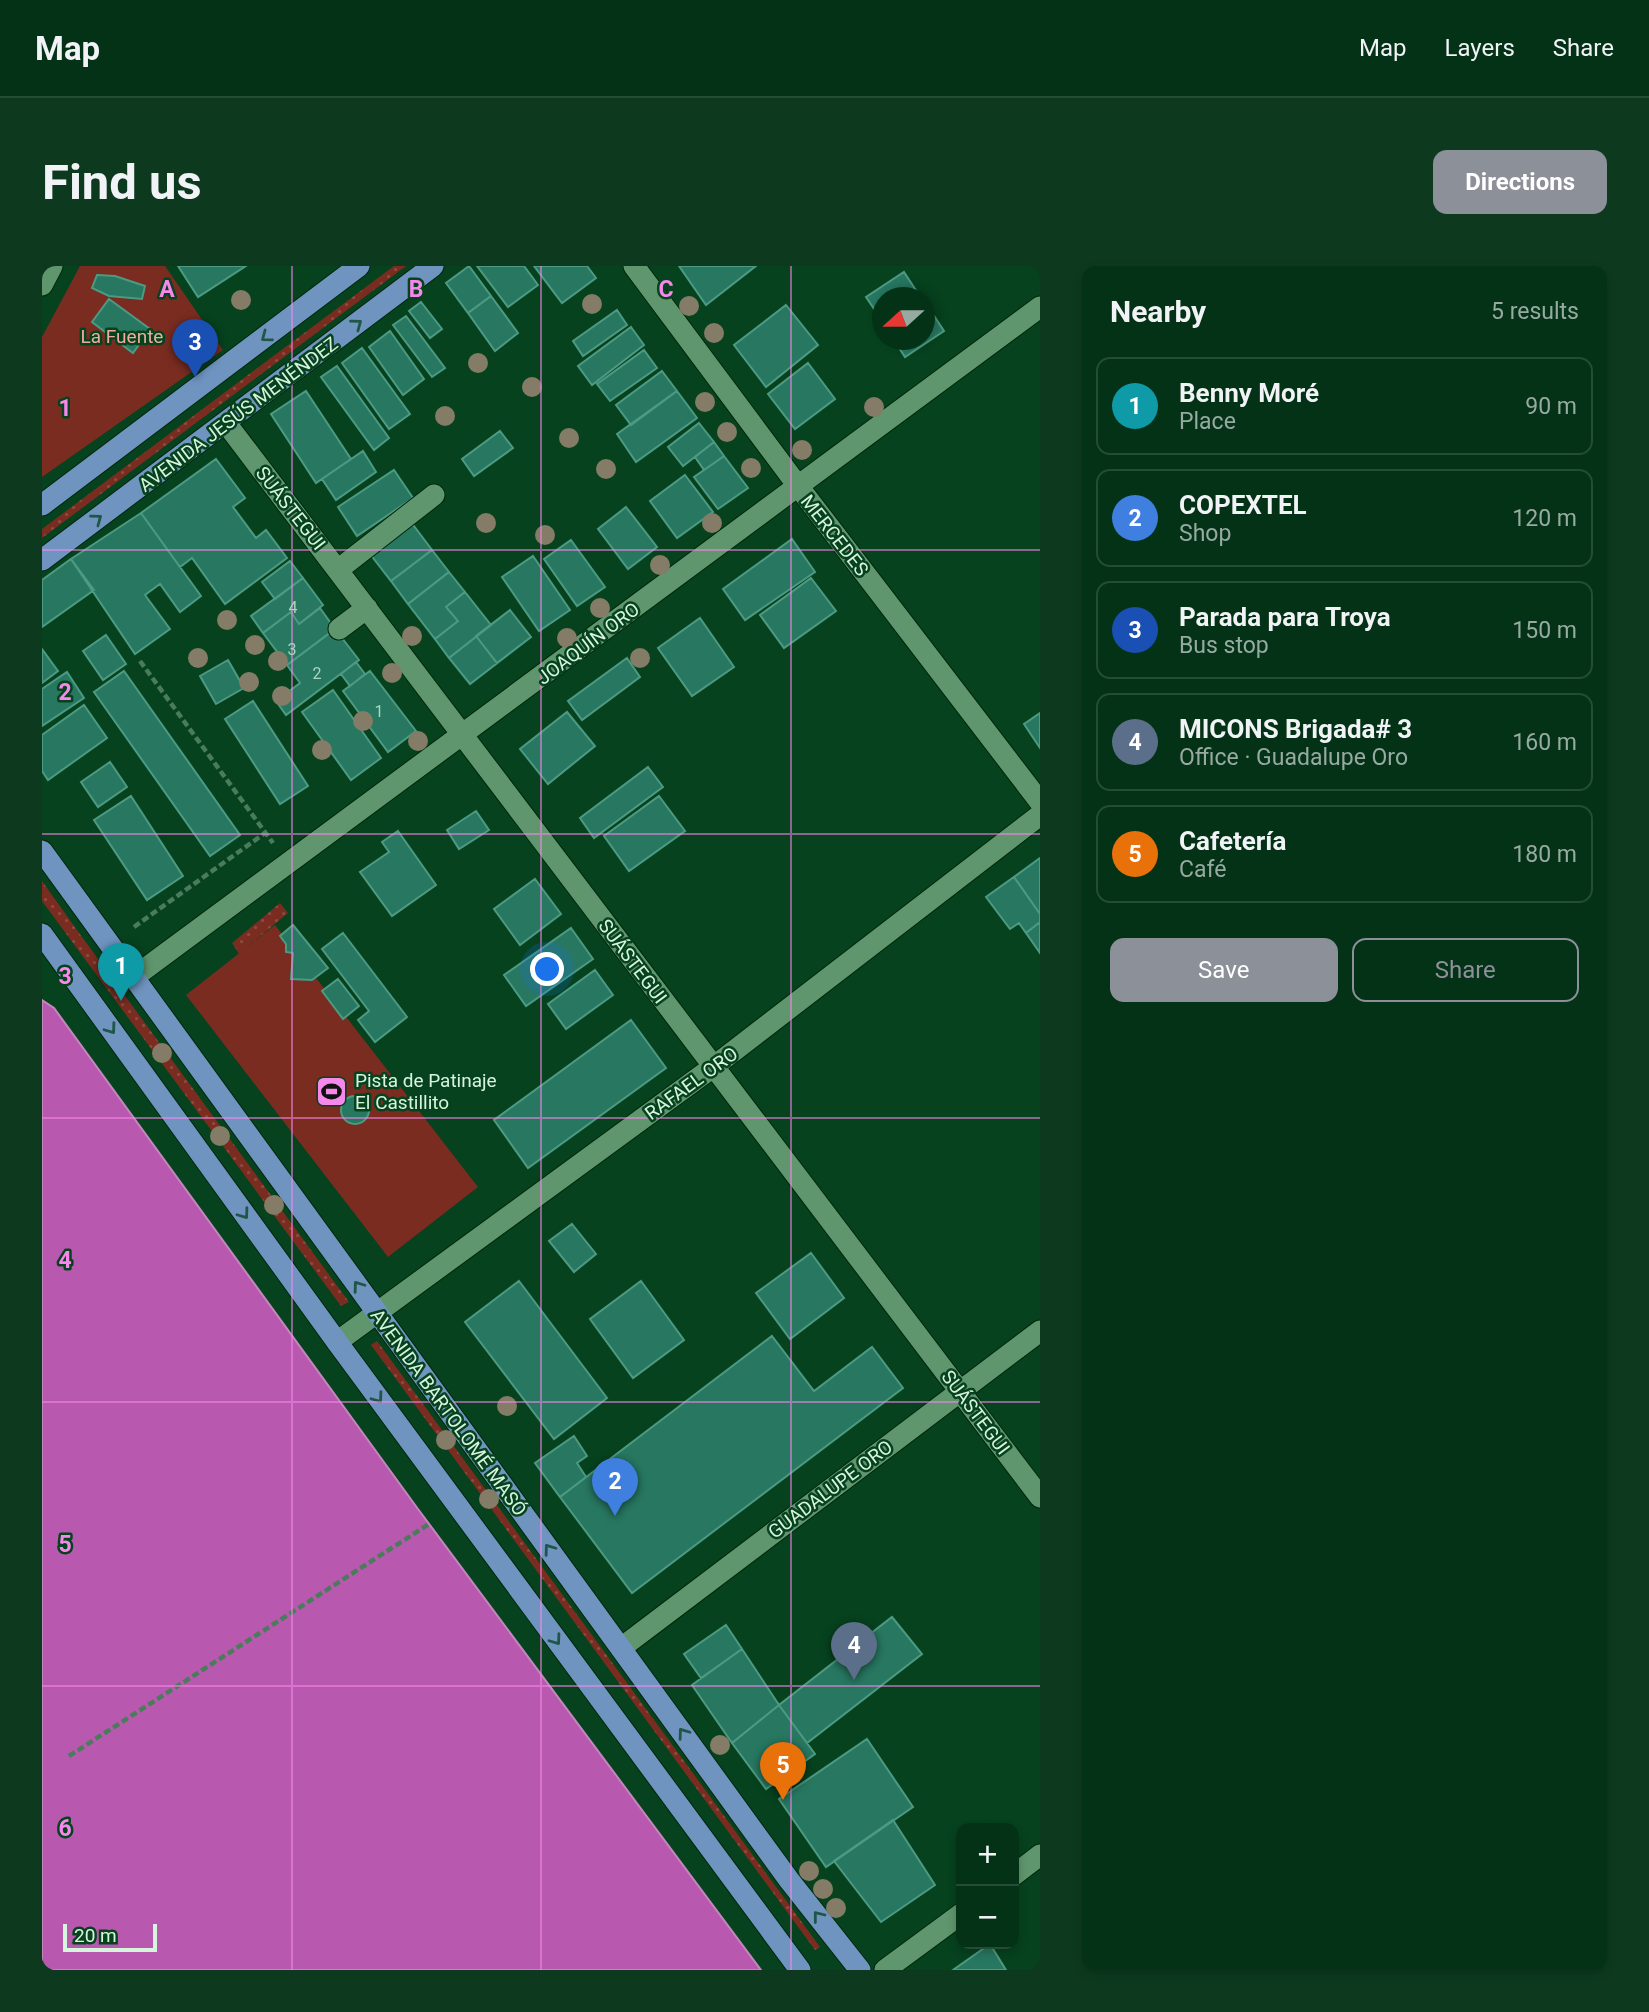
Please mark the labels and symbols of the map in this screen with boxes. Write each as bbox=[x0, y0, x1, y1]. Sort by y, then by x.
text: A bbox=[159, 276, 175, 303]
text: B bbox=[409, 276, 423, 303]
text: C bbox=[658, 276, 674, 303]
north arrow bbox=[872, 287, 935, 350]
pin: 3 bbox=[172, 319, 218, 377]
one-way arrow bbox=[349, 319, 362, 332]
park label: La Fuente bbox=[81, 325, 163, 348]
one-way arrow bbox=[261, 328, 274, 341]
street label: AVENIDA JESÚS MENÉNDEZ bbox=[134, 332, 342, 497]
text: 1 bbox=[58, 395, 72, 422]
street label: SUÁSTEGUI bbox=[251, 462, 330, 555]
street label: MERCEDES bbox=[796, 490, 873, 581]
one-way arrow bbox=[89, 515, 102, 528]
street label: JOAQUÍN ORO bbox=[533, 597, 644, 689]
house number: 4 bbox=[289, 598, 298, 617]
house number: 3 bbox=[288, 640, 297, 659]
house number: 2 bbox=[313, 664, 322, 683]
text: 2 bbox=[58, 679, 72, 706]
house number: 1 bbox=[375, 702, 384, 721]
street label: SUÁSTEGUI bbox=[593, 915, 672, 1008]
pin: 1 bbox=[98, 943, 144, 1001]
your location bbox=[530, 952, 564, 986]
text: 3 bbox=[58, 963, 72, 990]
one-way arrow bbox=[103, 1021, 115, 1034]
street label: RAFAEL ORO bbox=[640, 1042, 742, 1125]
place label: Pista de Patinaje El Castillito bbox=[355, 1069, 497, 1114]
sports icon: Pista de Patinaje El Castillito bbox=[315, 1074, 349, 1108]
one-way arrow bbox=[236, 1206, 248, 1218]
text: 4 bbox=[58, 1247, 72, 1274]
one-way arrow bbox=[354, 1281, 366, 1294]
street label: AVENIDA BARTOLOMÉ MASÓ bbox=[366, 1304, 531, 1520]
street label: SUÁSTEGUI bbox=[936, 1366, 1015, 1459]
one-way arrow bbox=[369, 1390, 382, 1402]
street label: GUADALUPE ORO bbox=[764, 1435, 897, 1544]
pin: 2 bbox=[592, 1458, 638, 1516]
text: 5 bbox=[58, 1531, 72, 1558]
one-way arrow bbox=[545, 1544, 557, 1557]
pin: 4 bbox=[831, 1622, 877, 1680]
one-way arrow bbox=[548, 1632, 560, 1645]
one-way arrow bbox=[679, 1728, 691, 1741]
pin: 5 bbox=[760, 1742, 806, 1800]
text: 6 bbox=[58, 1815, 72, 1842]
one-way arrow bbox=[813, 1912, 826, 1924]
scale bar bbox=[63, 1921, 158, 1953]

